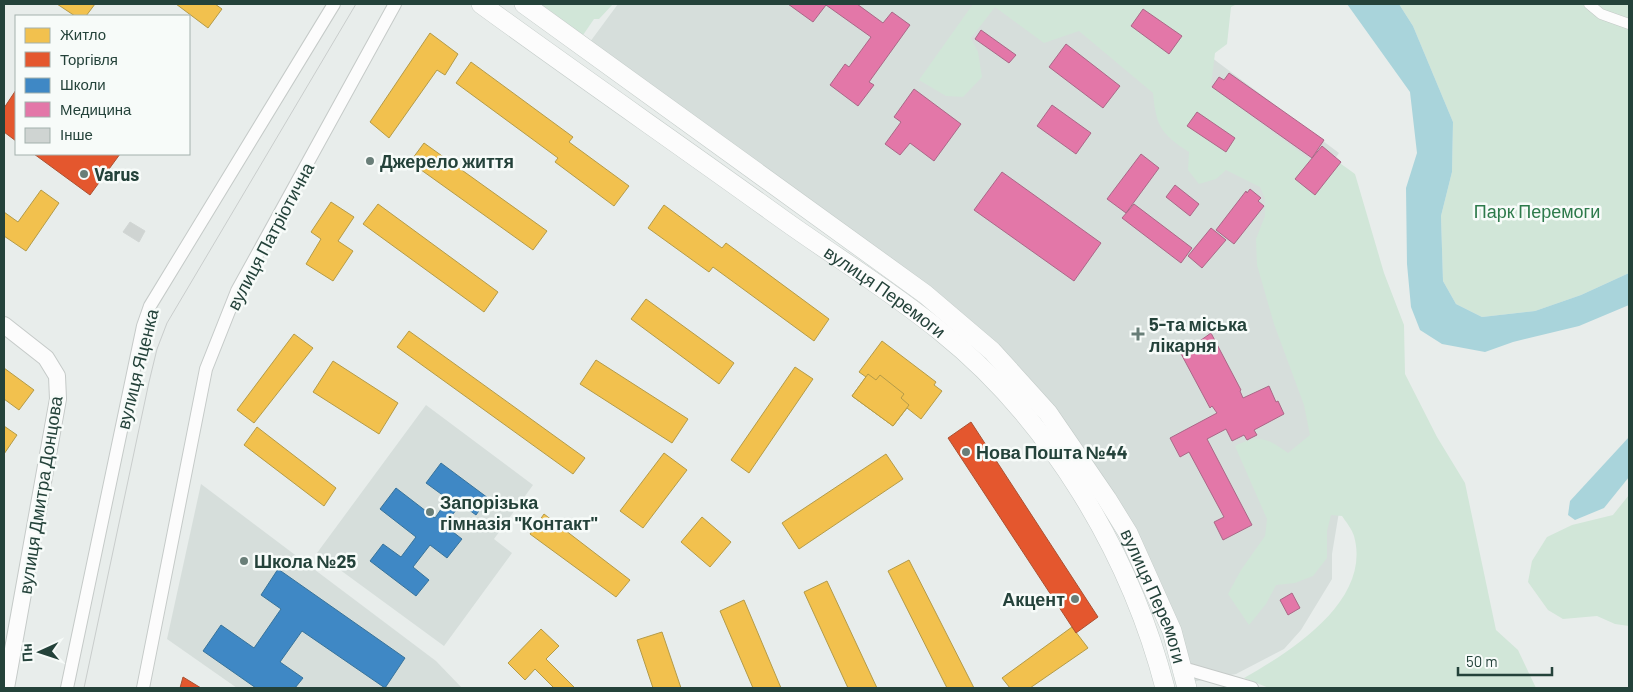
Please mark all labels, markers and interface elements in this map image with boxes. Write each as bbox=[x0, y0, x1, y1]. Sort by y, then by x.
legend bbox=[15, 15, 190, 155]
text: Житло bbox=[60, 25, 106, 43]
text: Торгівля bbox=[60, 50, 118, 68]
text: Школи bbox=[60, 75, 106, 93]
text: Медицина bbox=[60, 100, 132, 118]
text: Інше bbox=[60, 125, 93, 143]
place label: Джерело життя bbox=[380, 150, 514, 172]
marker: Джерело життя bbox=[364, 155, 376, 167]
street label: вулиця Патріотична bbox=[222, 158, 319, 314]
place label: Varus bbox=[94, 163, 139, 185]
marker: Varus bbox=[78, 168, 90, 180]
park label: Парк Перемоги bbox=[1474, 200, 1600, 222]
street label: вулиця Перемоги bbox=[820, 241, 950, 342]
street label: вулиця Яценка bbox=[111, 306, 163, 431]
place label: 5-та міська лікарня bbox=[1149, 313, 1248, 356]
marker: 5-та міська лікарня bbox=[1131, 327, 1145, 341]
street label: вулиця Дмитра Донцова bbox=[13, 393, 67, 596]
place label: Нова Пошта №44 bbox=[976, 441, 1128, 463]
marker: Нова Пошта №44 bbox=[960, 446, 972, 458]
place label: Запорізька гімназія "Контакт" bbox=[440, 491, 598, 534]
marker: Запорізька гімназія "Контакт" bbox=[424, 506, 436, 518]
street label: вулиця Перемоги bbox=[1116, 525, 1191, 666]
place label: Школа №25 bbox=[254, 550, 357, 572]
marker: Школа №25 bbox=[238, 555, 250, 567]
place label: Акцент bbox=[1002, 588, 1065, 610]
marker: Акцент bbox=[1069, 593, 1081, 605]
north arrow bbox=[15, 627, 65, 677]
text: Пн bbox=[18, 643, 35, 662]
scale bar bbox=[1458, 644, 1552, 676]
text: 50 m bbox=[1466, 652, 1498, 670]

